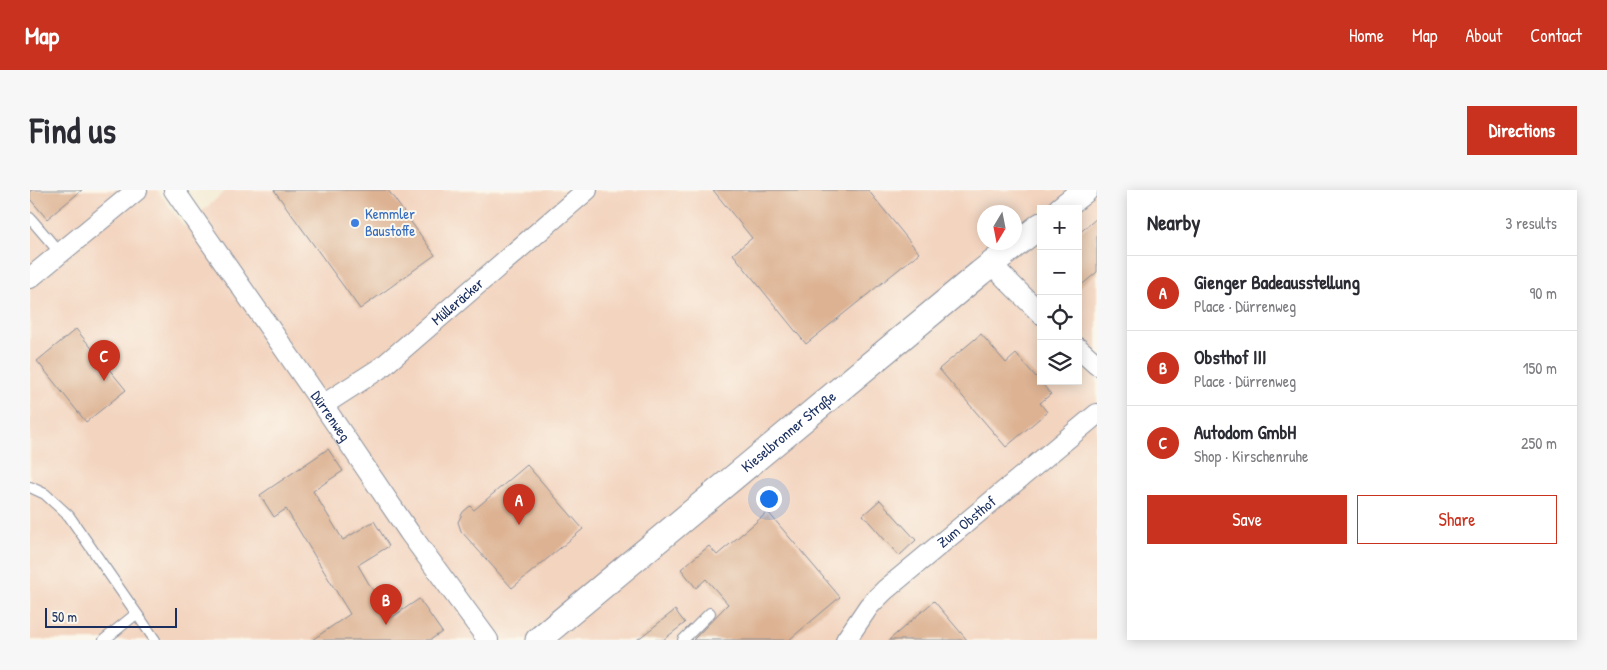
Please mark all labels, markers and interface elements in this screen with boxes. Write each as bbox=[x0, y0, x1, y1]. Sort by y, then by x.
text: Map bbox=[25, 19, 59, 51]
text: Home bbox=[1349, 23, 1384, 48]
text: Map bbox=[1412, 23, 1437, 48]
text: About bbox=[1465, 23, 1502, 48]
text: Contact bbox=[1530, 23, 1582, 48]
button: Directions bbox=[1467, 106, 1577, 155]
text: Find us bbox=[30, 107, 116, 154]
place label: Kemmler Baustoffe bbox=[365, 203, 415, 241]
north arrow bbox=[977, 205, 1022, 250]
map controls bbox=[1037, 205, 1082, 385]
button: + bbox=[1037, 205, 1082, 250]
text: Nearby bbox=[1147, 208, 1200, 237]
text: 3 results bbox=[1505, 212, 1557, 234]
marker: Kemmler Baustoffe bbox=[349, 217, 361, 229]
button: − bbox=[1037, 250, 1082, 295]
text: Gienger Badeausstellung bbox=[1194, 269, 1360, 295]
street label: Mülleräcker bbox=[427, 273, 488, 330]
text: A bbox=[1159, 282, 1167, 304]
text: 90 m bbox=[1529, 282, 1557, 304]
button: locate bbox=[1037, 295, 1082, 340]
text: Place · Dürrenweg bbox=[1194, 295, 1296, 317]
pin: C bbox=[88, 340, 120, 381]
button: layers bbox=[1037, 340, 1082, 385]
text: Obsthof III bbox=[1194, 344, 1266, 370]
text: B bbox=[1159, 357, 1167, 379]
text: 150 m bbox=[1523, 357, 1557, 379]
text: Place · Dürrenweg bbox=[1194, 370, 1296, 392]
street label: Dürrenweg bbox=[306, 386, 356, 446]
street label: Kieselbronner Straße bbox=[737, 386, 840, 477]
text: Autodom GmbH bbox=[1194, 419, 1296, 445]
text: C bbox=[1159, 432, 1167, 454]
text: 250 m bbox=[1521, 432, 1557, 454]
text: Shop · Kirschenruhe bbox=[1194, 445, 1308, 467]
pin: A bbox=[503, 484, 535, 525]
your location bbox=[756, 486, 782, 512]
street label: Zum Obsthof bbox=[933, 491, 1001, 552]
button: Save bbox=[1147, 495, 1347, 544]
button: Share bbox=[1357, 495, 1557, 544]
pin: B bbox=[370, 584, 402, 625]
scale bar bbox=[45, 605, 178, 628]
text: 50 m bbox=[52, 607, 77, 626]

